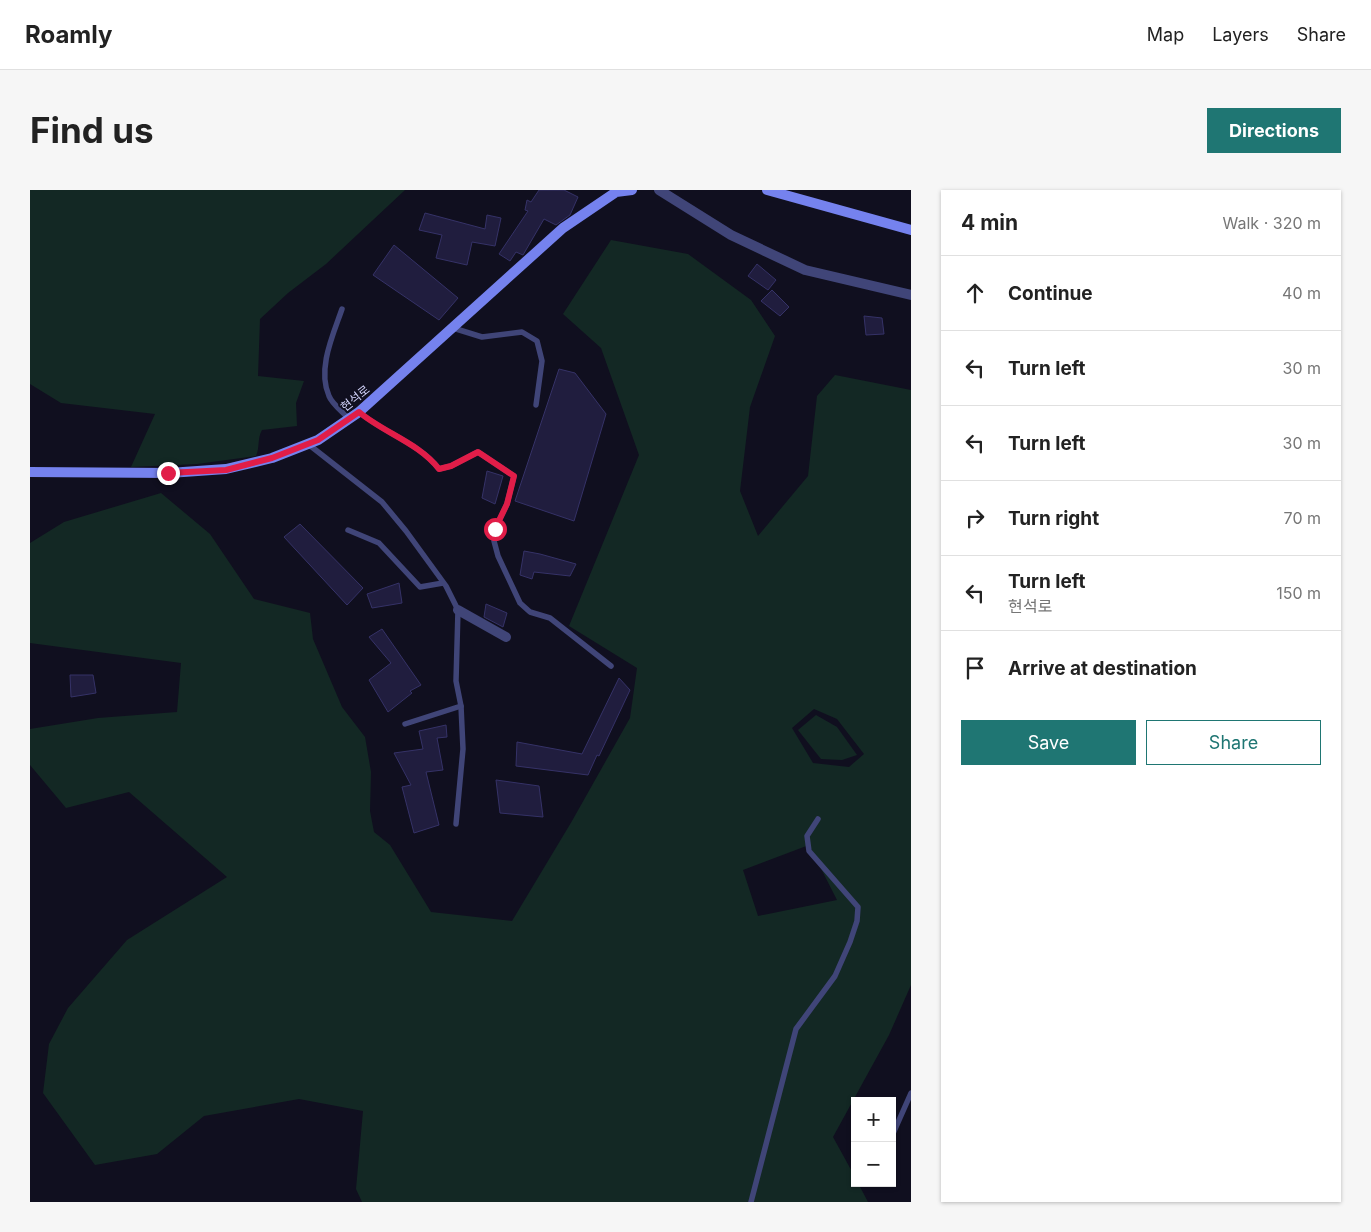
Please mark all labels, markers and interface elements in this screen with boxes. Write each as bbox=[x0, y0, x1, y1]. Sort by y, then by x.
text: Roamly bbox=[25, 20, 112, 49]
text: Map bbox=[1147, 24, 1184, 45]
text: Layers bbox=[1212, 24, 1269, 45]
text: Share bbox=[1297, 24, 1346, 45]
button: Directions bbox=[1207, 108, 1341, 153]
text: Find us bbox=[30, 109, 154, 151]
text: 4 min bbox=[961, 210, 1018, 235]
text: Walk · 320 m bbox=[1223, 213, 1321, 233]
icon: ahead bbox=[961, 279, 989, 307]
text: Continue bbox=[1008, 282, 1093, 305]
text: 40 m bbox=[1282, 283, 1321, 303]
icon: left bbox=[961, 354, 989, 382]
text: Turn left bbox=[1008, 357, 1086, 380]
text: 30 m bbox=[1283, 358, 1321, 378]
street label: 현석로 bbox=[337, 382, 373, 414]
icon: left bbox=[961, 429, 989, 457]
text: Turn left bbox=[1008, 432, 1086, 455]
text: 30 m bbox=[1283, 433, 1321, 453]
route end bbox=[157, 462, 180, 485]
icon: right bbox=[961, 504, 989, 532]
text: Turn right bbox=[1008, 507, 1099, 530]
text: 70 m bbox=[1284, 508, 1321, 528]
route start bbox=[484, 518, 507, 541]
text: Turn left bbox=[1008, 570, 1086, 593]
icon: left bbox=[961, 579, 989, 607]
text: 150 m bbox=[1276, 583, 1321, 603]
text: 현석로 bbox=[1008, 596, 1052, 616]
icon: arrive bbox=[961, 654, 989, 682]
text: Arrive at destination bbox=[1008, 657, 1197, 680]
button: Save bbox=[961, 720, 1136, 765]
button: Share bbox=[1146, 720, 1321, 765]
map controls bbox=[851, 1097, 896, 1187]
button: + bbox=[851, 1097, 896, 1142]
button: − bbox=[851, 1142, 896, 1187]

